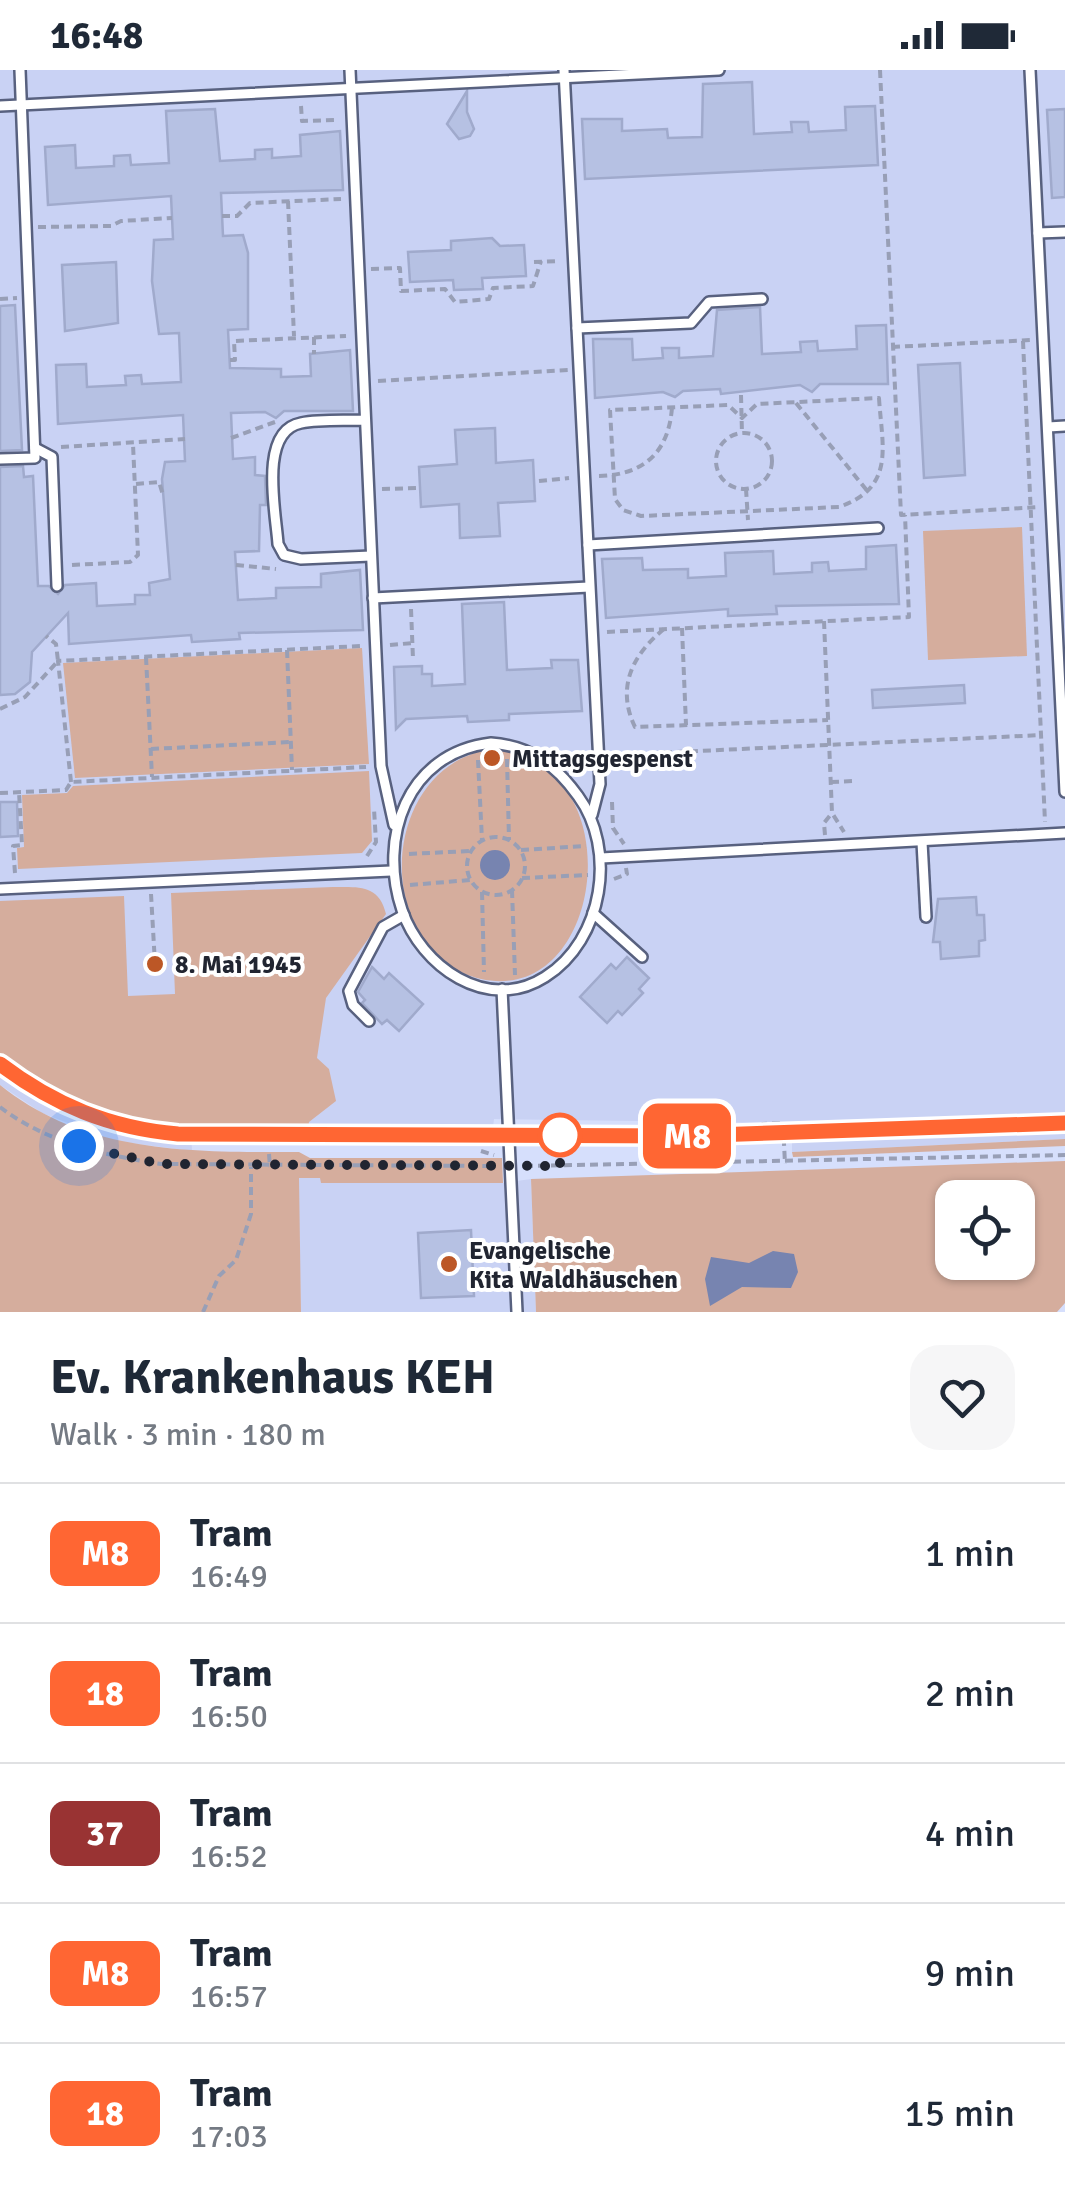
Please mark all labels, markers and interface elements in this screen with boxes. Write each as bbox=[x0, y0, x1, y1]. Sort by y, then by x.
text: 16:48 bbox=[50, 12, 143, 59]
place label: Mittagsgespenst bbox=[512, 743, 693, 774]
marker: Mittagsgespenst bbox=[481, 747, 503, 769]
place label: 8. Mai 1945 bbox=[175, 949, 302, 980]
marker: 8. Mai 1945 bbox=[144, 953, 166, 975]
line badge: M8 bbox=[642, 1104, 732, 1168]
unlabelled marker bbox=[539, 1114, 581, 1156]
text: M8 bbox=[663, 1115, 711, 1158]
your location bbox=[54, 1121, 104, 1171]
map controls bbox=[935, 1180, 1035, 1280]
button: locate bbox=[935, 1180, 1035, 1280]
place label: Evangelische Kita Waldhäuschen bbox=[469, 1235, 678, 1295]
marker: Evangelische Kita Waldhäuschen bbox=[438, 1253, 460, 1275]
button: heart bbox=[910, 1345, 1015, 1450]
text: Ev. Krankenhaus KEH bbox=[50, 1348, 495, 1407]
text: Walk · 3 min · 180 m bbox=[50, 1415, 326, 1454]
text: Tram bbox=[190, 1510, 273, 1557]
text: 1 min bbox=[925, 1530, 1015, 1577]
text: M8 bbox=[81, 1532, 129, 1575]
text: 16:49 bbox=[190, 1557, 268, 1596]
text: Tram bbox=[190, 1650, 273, 1697]
text: 2 min bbox=[925, 1670, 1015, 1717]
text: 18 bbox=[86, 1672, 124, 1715]
text: 16:50 bbox=[190, 1697, 268, 1736]
text: Tram bbox=[190, 1790, 273, 1837]
text: 4 min bbox=[925, 1810, 1015, 1857]
text: 37 bbox=[86, 1812, 124, 1855]
text: 16:52 bbox=[190, 1837, 268, 1876]
text: Tram bbox=[190, 1930, 273, 1977]
text: 9 min bbox=[925, 1950, 1015, 1997]
text: M8 bbox=[81, 1952, 129, 1995]
text: 16:57 bbox=[190, 1977, 268, 2016]
text: Tram bbox=[190, 2070, 273, 2117]
text: 15 min bbox=[904, 2090, 1015, 2137]
text: 18 bbox=[86, 2092, 124, 2135]
text: 17:03 bbox=[190, 2117, 268, 2156]

